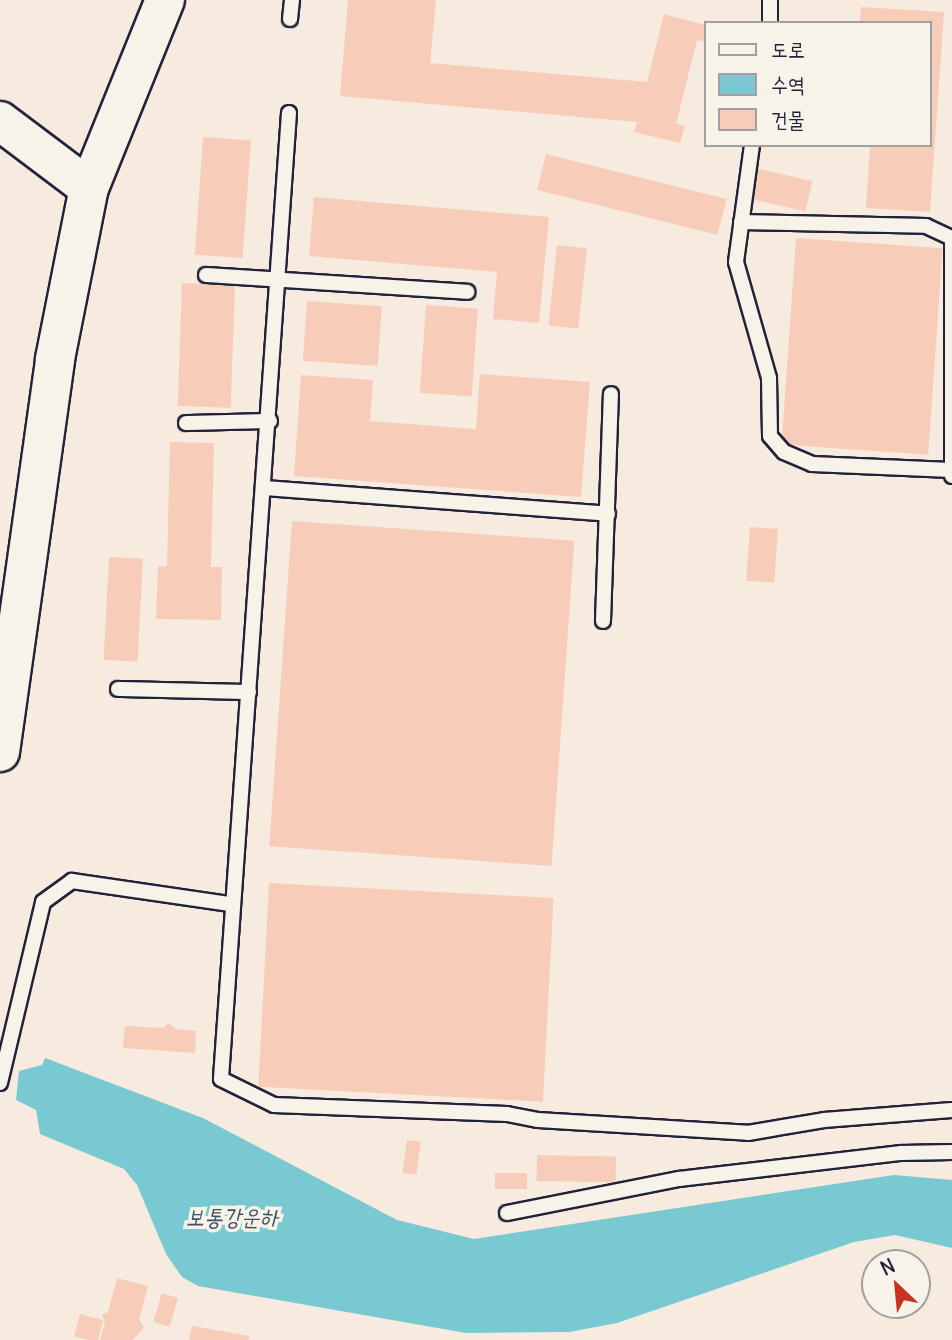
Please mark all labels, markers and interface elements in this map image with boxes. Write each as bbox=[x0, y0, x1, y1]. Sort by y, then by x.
legend bbox=[704, 21, 931, 147]
text: 도로 bbox=[771, 36, 805, 63]
text: 수역 bbox=[771, 71, 805, 98]
text: 건물 bbox=[771, 106, 805, 133]
water label: 보통강운하 bbox=[186, 1203, 278, 1231]
north arrow bbox=[861, 1249, 931, 1319]
text: N bbox=[876, 1253, 899, 1281]

